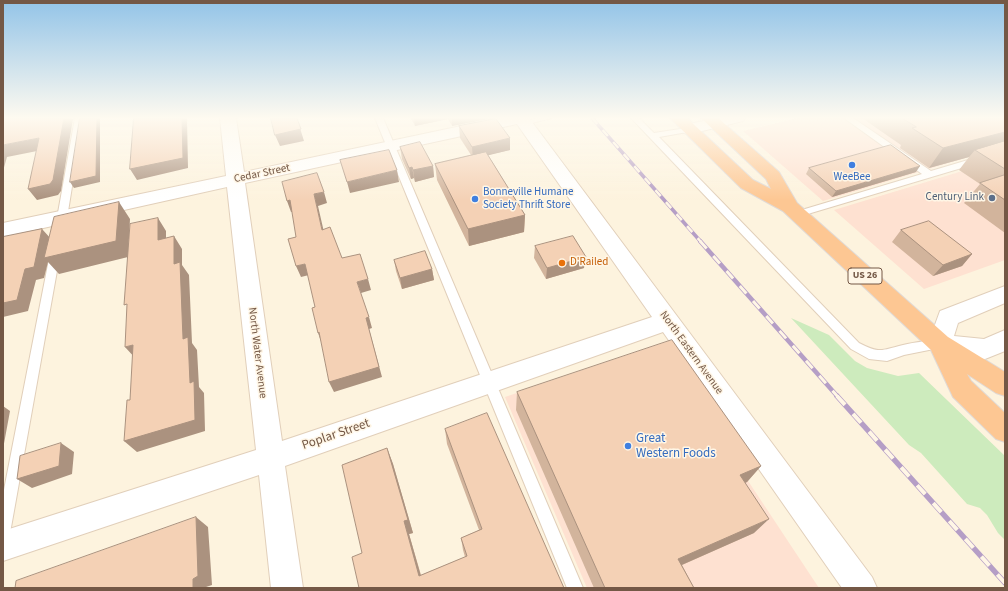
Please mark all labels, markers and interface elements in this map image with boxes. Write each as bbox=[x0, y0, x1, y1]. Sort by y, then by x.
marker: WeeBee bbox=[847, 160, 857, 170]
street label: Cedar Street bbox=[233, 162, 291, 186]
place label: WeeBee bbox=[834, 171, 870, 185]
place label: Bonneville Humane Society Thrift Store bbox=[483, 186, 573, 212]
place label: Century Link bbox=[926, 191, 984, 205]
marker: Century Link bbox=[987, 193, 997, 203]
marker: Bonneville Humane Society Thrift Store bbox=[470, 194, 480, 204]
place label: D'Railed bbox=[570, 256, 608, 270]
marker: D'Railed bbox=[557, 258, 567, 268]
road number: US 26 bbox=[848, 268, 882, 284]
street label: North Water Avenue bbox=[245, 307, 269, 399]
street label: North Eastern Avenue bbox=[656, 309, 726, 397]
street label: Poplar Street bbox=[300, 416, 372, 454]
place label: Great Western Foods bbox=[636, 431, 716, 462]
marker: Great Western Foods bbox=[623, 441, 633, 451]

